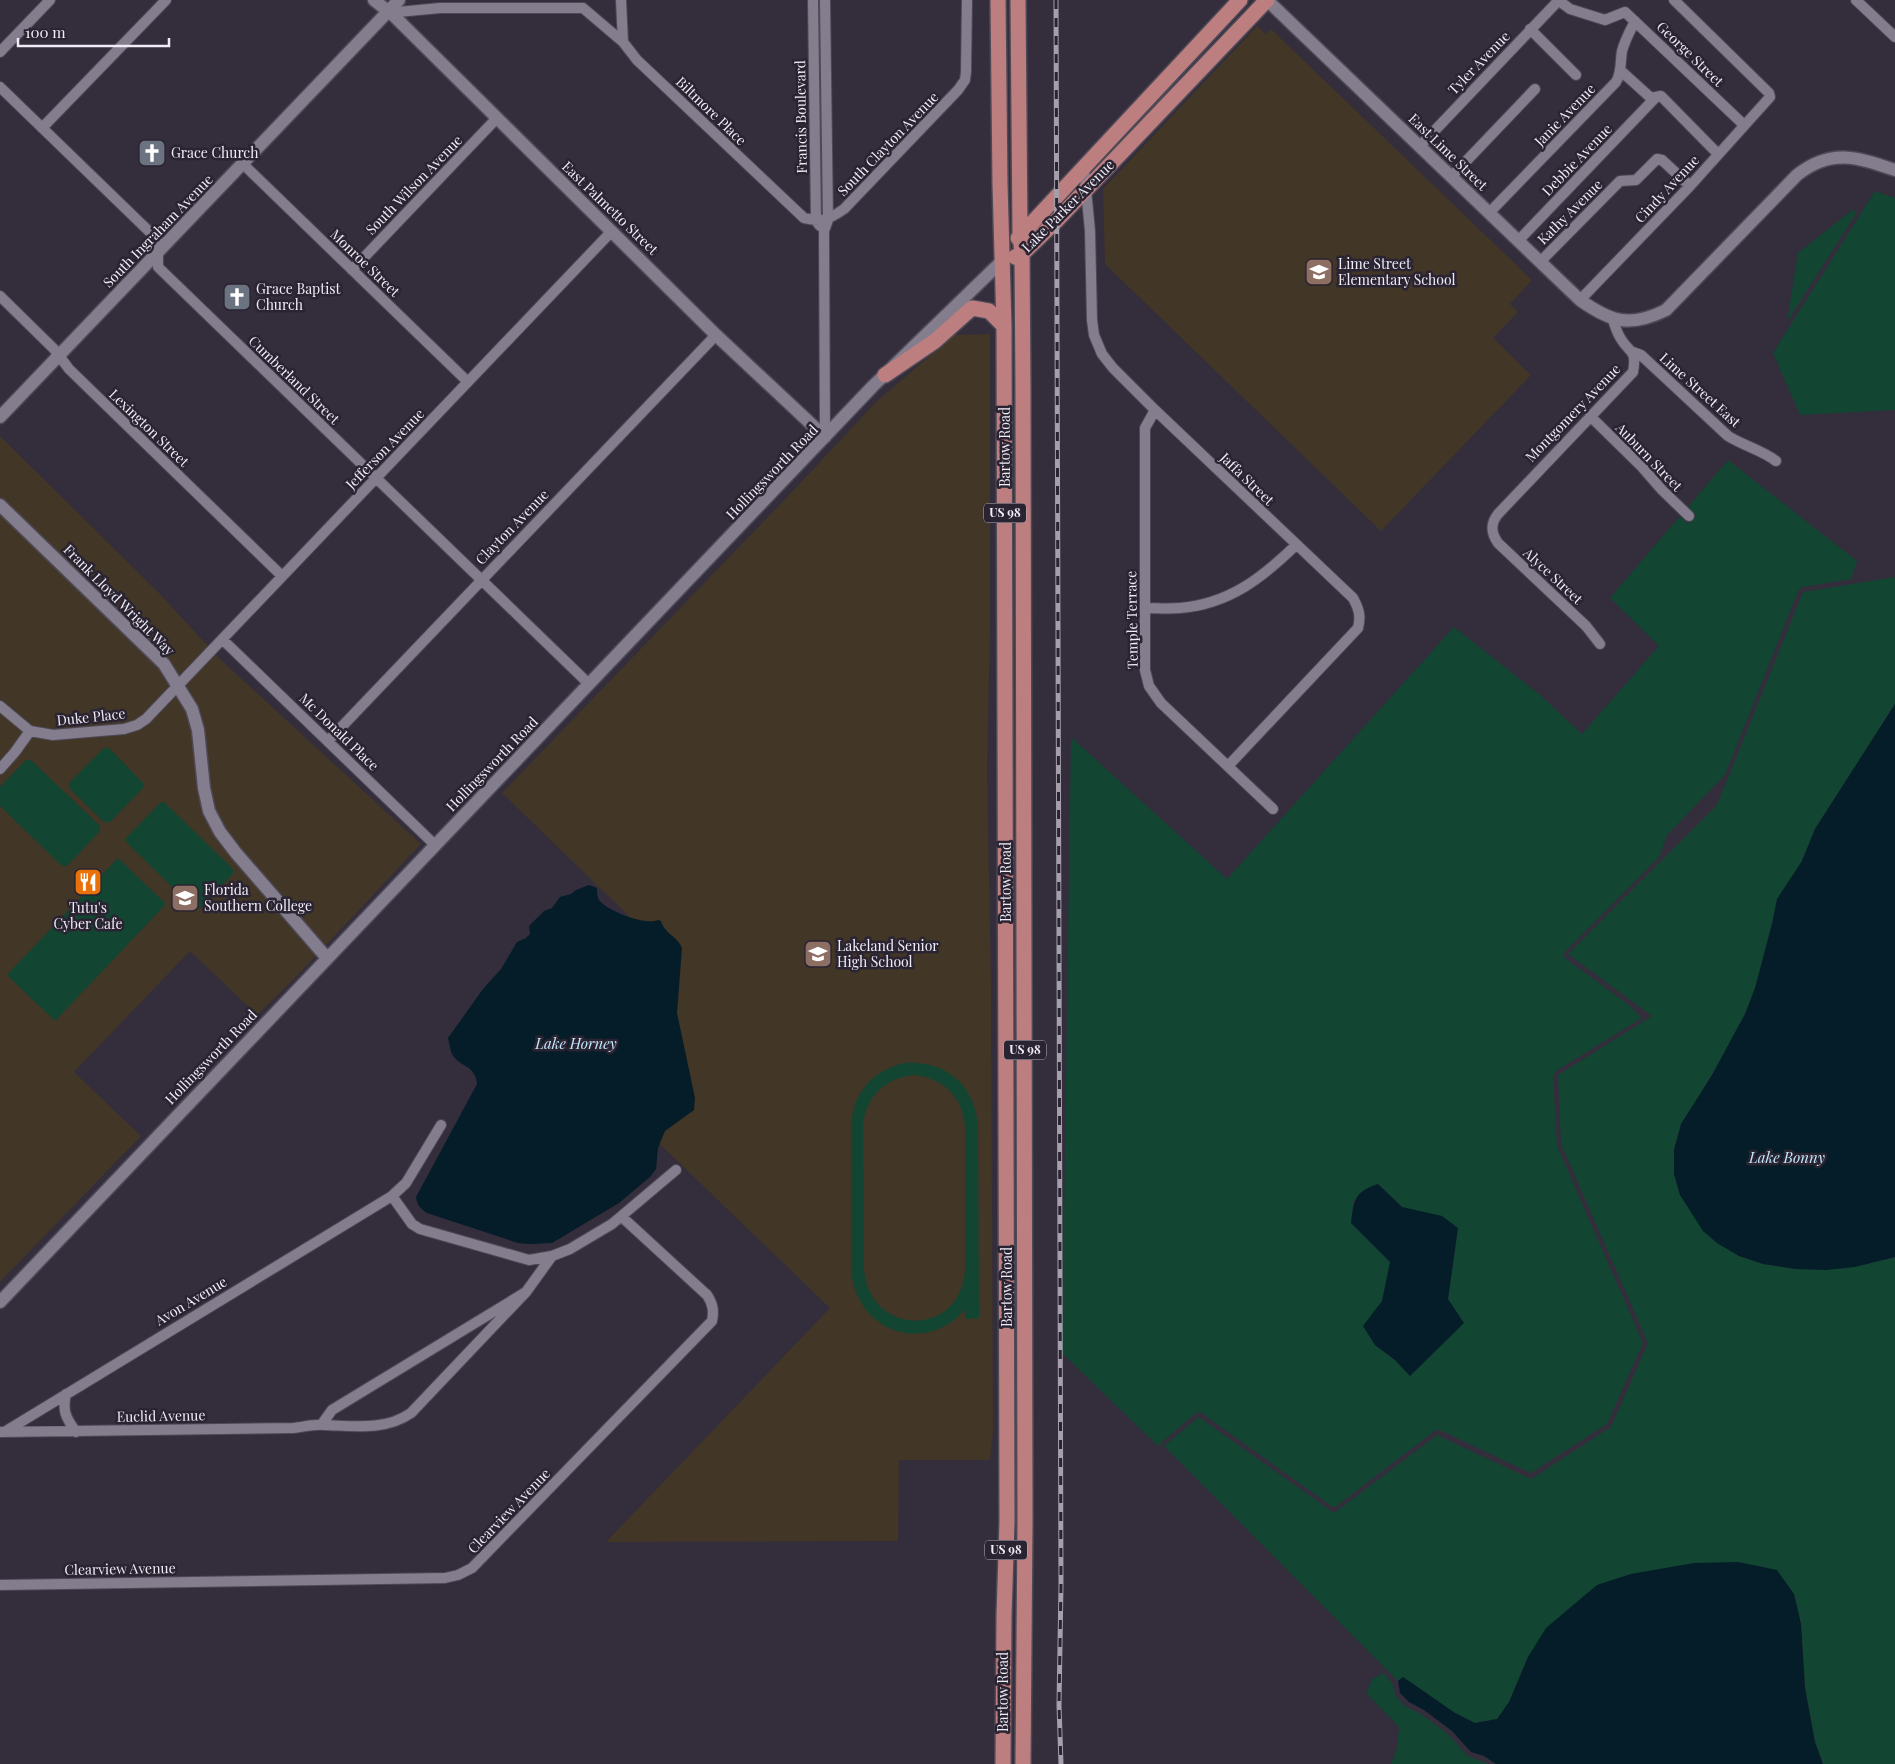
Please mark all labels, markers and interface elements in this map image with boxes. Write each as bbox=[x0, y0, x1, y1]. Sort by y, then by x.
scale bar bbox=[18, 15, 169, 47]
street label: George Street bbox=[1653, 17, 1729, 91]
text: 100 m bbox=[25, 22, 66, 42]
street label: Tyler Avenue bbox=[1443, 27, 1514, 99]
street label: Francis Boulevard bbox=[790, 60, 811, 174]
street label: Biltmore Place bbox=[672, 72, 751, 149]
street label: Janie Avenue bbox=[1529, 79, 1599, 151]
street label: South Clayton Avenue bbox=[833, 87, 942, 200]
street label: East Lime Street bbox=[1405, 109, 1493, 195]
street label: Debbie Avenue bbox=[1537, 119, 1616, 200]
street label: South Wilson Avenue bbox=[361, 131, 466, 239]
church icon: Grace Church bbox=[137, 138, 167, 168]
place label: Grace Church bbox=[171, 143, 259, 162]
street label: Cindy Avenue bbox=[1630, 151, 1703, 227]
street label: Lake Parker Avenue bbox=[1017, 155, 1118, 256]
street label: East Palmetto Street bbox=[558, 157, 663, 259]
street label: South Ingraham Avenue bbox=[99, 170, 217, 291]
street label: Kathy Avenue bbox=[1533, 175, 1606, 248]
street label: Monroe Street bbox=[326, 225, 405, 301]
place label: Lime Street Elementary School bbox=[1338, 254, 1456, 289]
school or university icon: Lime Street Elementary School bbox=[1304, 257, 1334, 287]
place label: Grace Baptist Church bbox=[256, 279, 342, 314]
church icon: Grace Baptist Church bbox=[222, 282, 252, 312]
street label: Cumberland Street bbox=[245, 331, 345, 429]
street label: Lime Street East bbox=[1656, 348, 1746, 432]
street label: Montgomery Avenue bbox=[1521, 360, 1624, 466]
street label: Lexington Street bbox=[105, 385, 194, 471]
street label: Jefferson Avenue bbox=[341, 404, 428, 494]
street label: Bartow Road bbox=[995, 407, 1014, 487]
street label: Auburn Street bbox=[1611, 418, 1688, 496]
street label: Hollingsworth Road bbox=[721, 420, 822, 523]
street label: Jaffa Street bbox=[1215, 447, 1279, 510]
street label: Clayton Avenue bbox=[471, 485, 552, 568]
road number: US 98 bbox=[984, 503, 1026, 522]
street label: Frank Lloyd Wright Way bbox=[60, 540, 179, 659]
street label: Alyce Street bbox=[1519, 543, 1588, 609]
street label: Temple Terrace bbox=[1121, 571, 1142, 669]
street label: Mc Donald Place bbox=[295, 689, 383, 775]
street label: Duke Place bbox=[56, 703, 126, 730]
street label: Hollingsworth Road bbox=[441, 712, 542, 815]
street label: Bartow Road bbox=[996, 842, 1015, 922]
restaurant icon: Tutu's Cyber Cafe bbox=[73, 867, 103, 897]
place label: Florida Southern College bbox=[204, 880, 312, 915]
school or university icon: Florida Southern College bbox=[170, 883, 200, 913]
place label: Tutu's Cyber Cafe bbox=[53, 898, 123, 933]
place label: Lakeland Senior High School bbox=[837, 936, 939, 971]
school or university icon: Lakeland Senior High School bbox=[803, 939, 833, 969]
street label: Hollingsworth Road bbox=[160, 1005, 261, 1108]
water label: Lake Horney bbox=[534, 1033, 617, 1053]
road number: US 98 bbox=[1004, 1040, 1046, 1060]
water label: Lake Bonny bbox=[1748, 1147, 1825, 1167]
street label: Bartow Road bbox=[997, 1247, 1016, 1327]
street label: Avon Avenue bbox=[150, 1272, 230, 1330]
street label: Euclid Avenue bbox=[116, 1405, 206, 1426]
street label: Clearview Avenue bbox=[463, 1464, 554, 1557]
road number: US 98 bbox=[985, 1540, 1027, 1560]
street label: Clearview Avenue bbox=[64, 1558, 176, 1579]
street label: Bartow Road bbox=[993, 1652, 1012, 1732]

